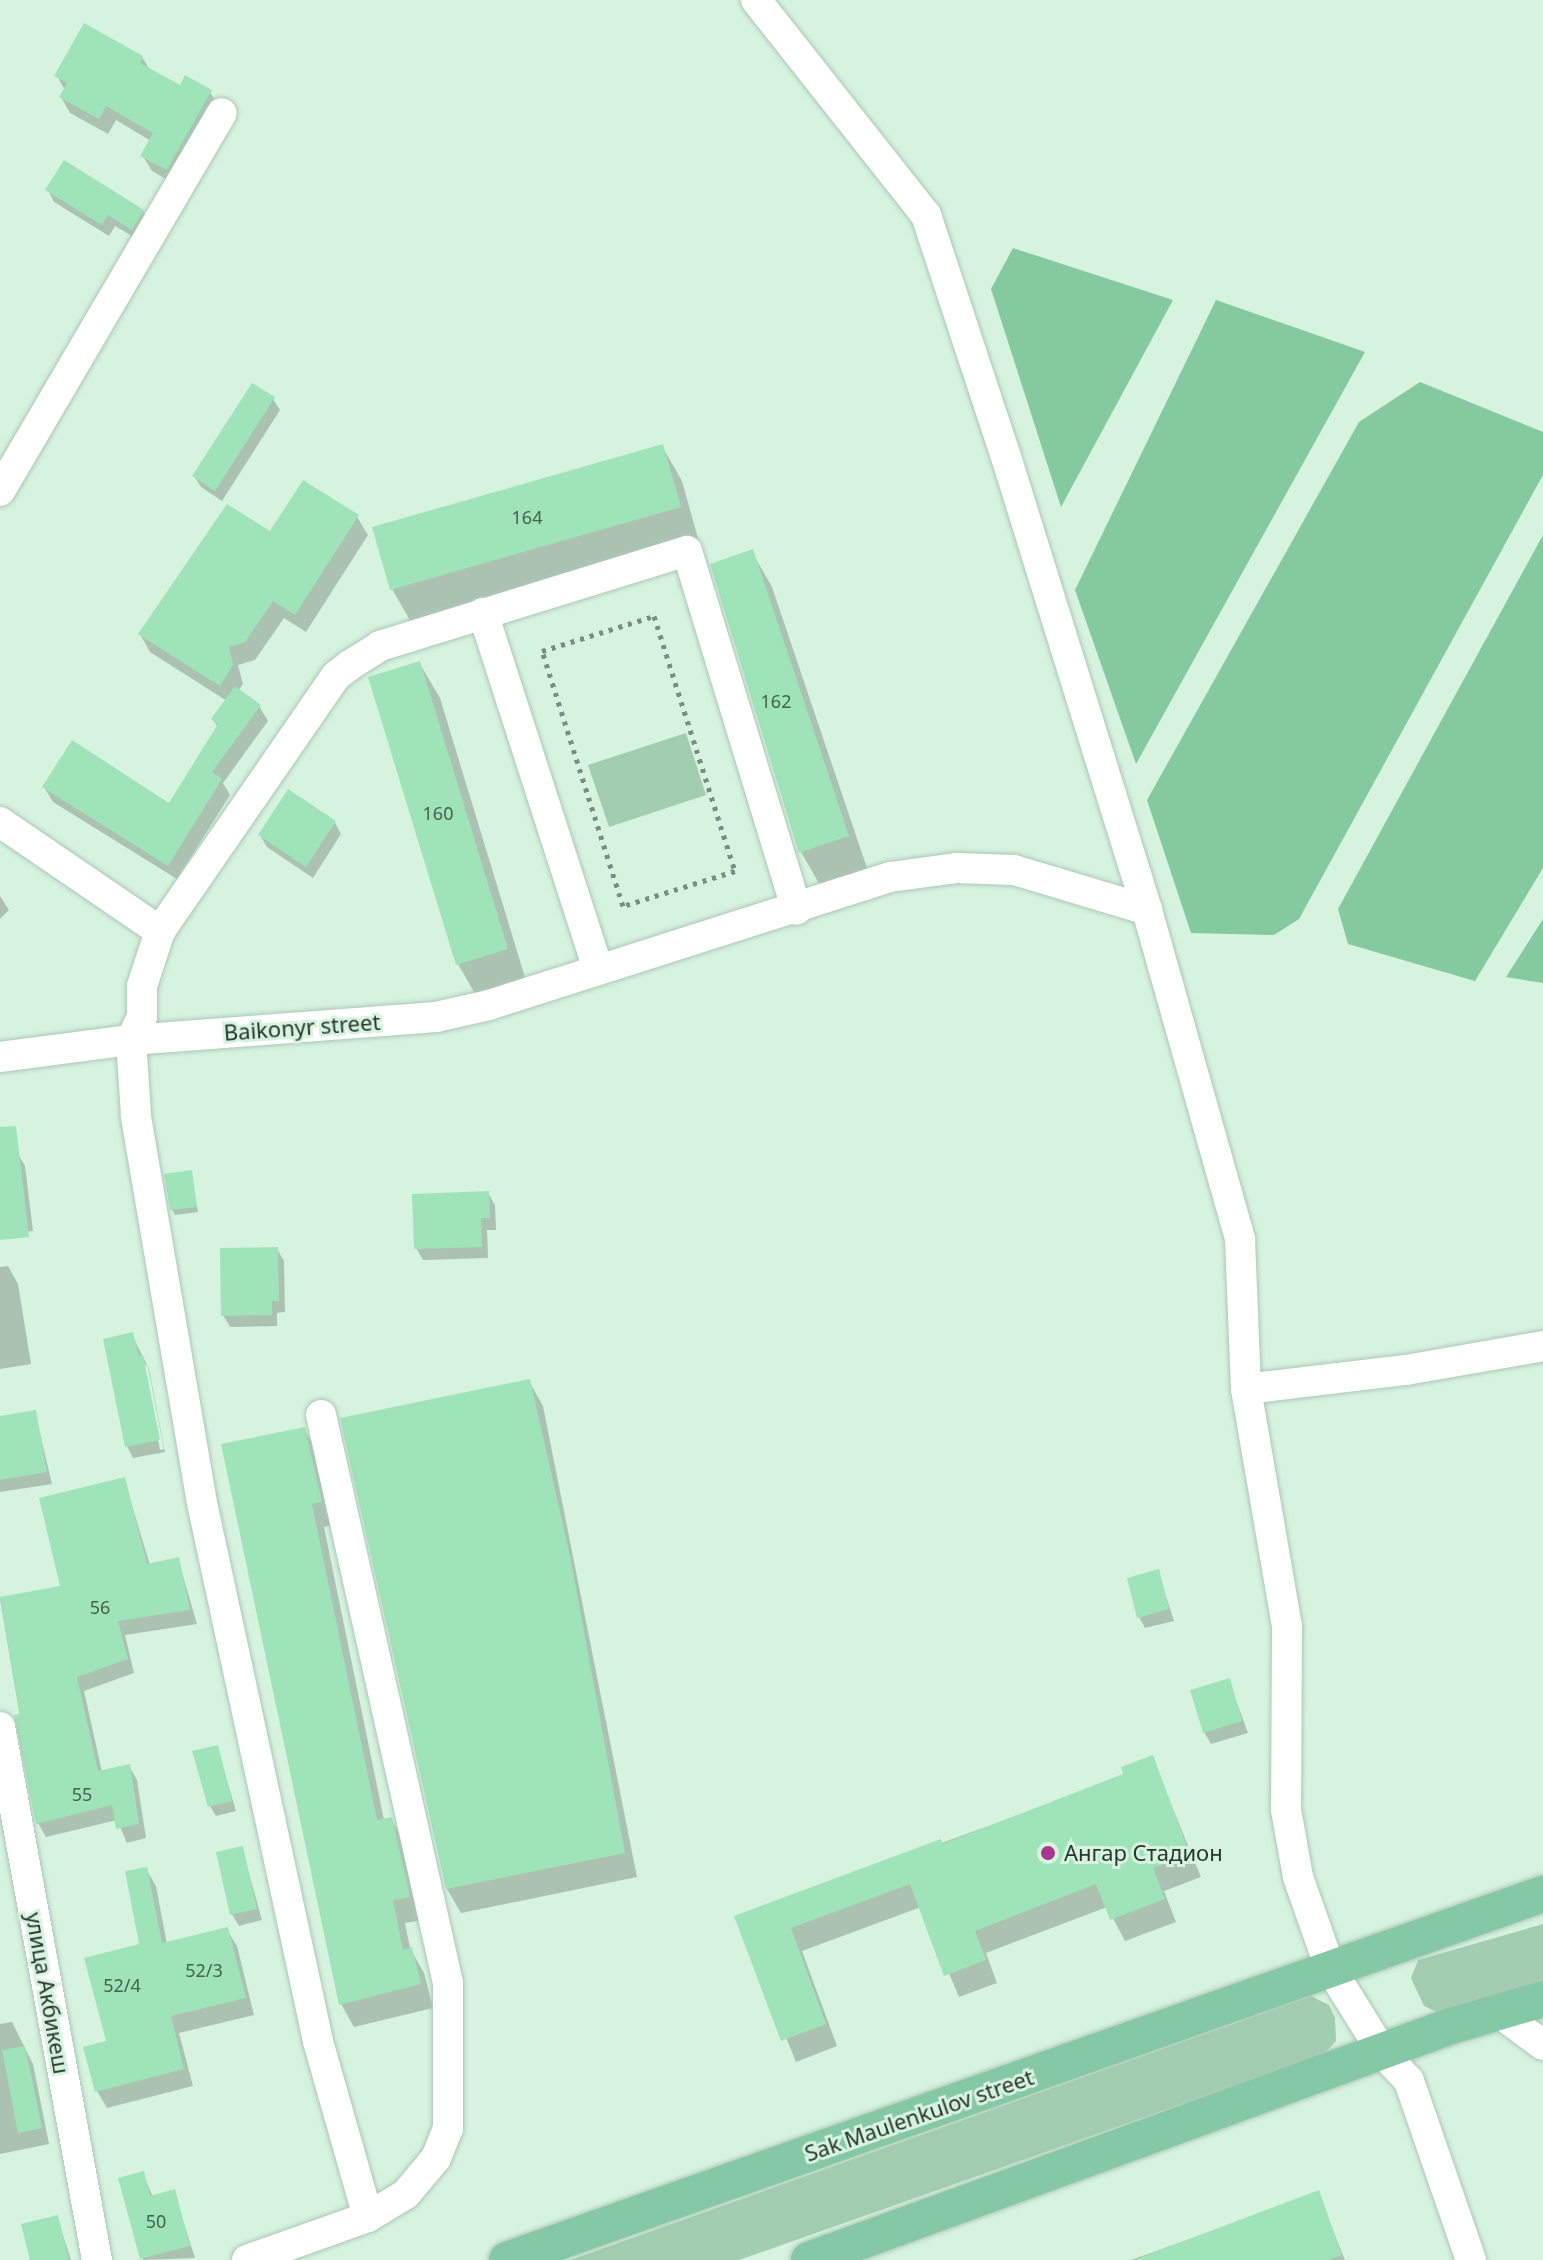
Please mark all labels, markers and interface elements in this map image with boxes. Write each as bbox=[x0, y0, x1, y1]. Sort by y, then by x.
house number: 164 bbox=[512, 506, 542, 528]
house number: 162 bbox=[761, 690, 791, 712]
house number: 160 bbox=[423, 802, 453, 824]
street label: Baikonyr street bbox=[223, 1008, 381, 1046]
house number: 56 bbox=[90, 1596, 110, 1618]
house number: 55 bbox=[72, 1783, 92, 1805]
place label: Ангар Стадион bbox=[1064, 1840, 1223, 1866]
marker: Ангар Стадион bbox=[1039, 1844, 1057, 1862]
street label: улица Акбикеш bbox=[21, 1910, 75, 2076]
house number: 52/3 bbox=[185, 1959, 223, 1981]
house number: 52/4 bbox=[103, 1974, 141, 1996]
street label: Sak Maulenkulov street bbox=[801, 2063, 1037, 2167]
house number: 50 bbox=[146, 2210, 166, 2232]

